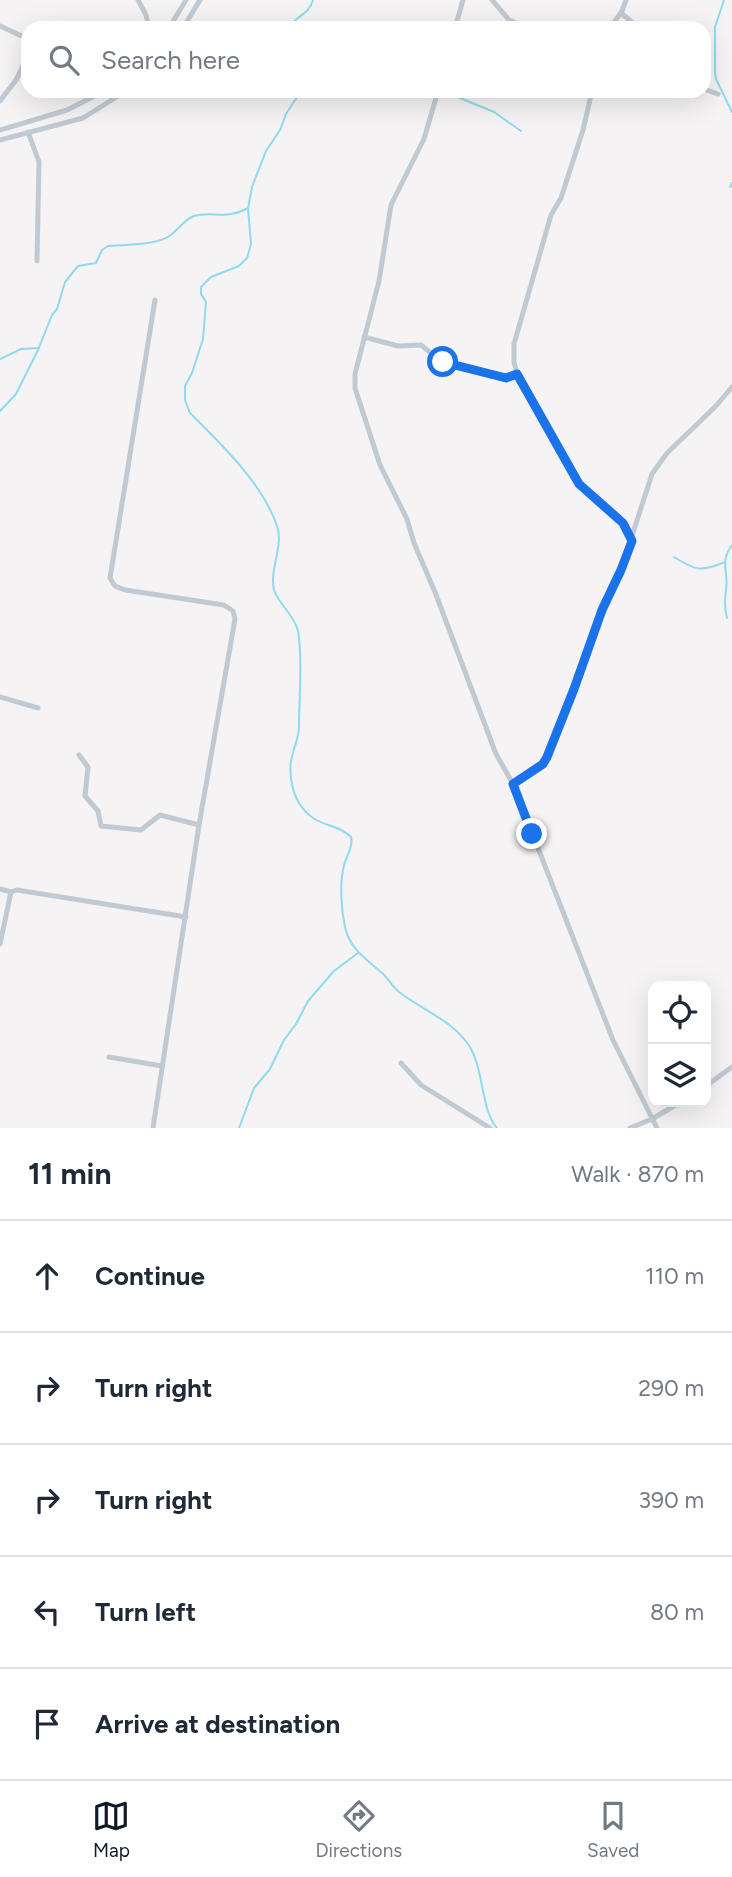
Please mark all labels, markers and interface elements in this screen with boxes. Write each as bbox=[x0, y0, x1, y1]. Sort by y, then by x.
search box bbox=[21, 21, 711, 98]
icon: search bbox=[45, 41, 83, 79]
text: Search here bbox=[101, 44, 240, 76]
route start bbox=[427, 346, 458, 377]
route end bbox=[516, 818, 547, 849]
map controls bbox=[648, 981, 711, 1107]
button: locate bbox=[648, 981, 711, 1044]
button: layers bbox=[648, 1044, 711, 1107]
text: 11 min bbox=[28, 1155, 112, 1192]
text: Walk · 870 m bbox=[571, 1160, 704, 1188]
icon: ahead bbox=[28, 1257, 66, 1295]
text: Continue bbox=[95, 1260, 205, 1292]
text: 110 m bbox=[645, 1262, 704, 1290]
icon: right bbox=[28, 1369, 66, 1407]
text: Turn right bbox=[95, 1372, 212, 1404]
text: 290 m bbox=[638, 1374, 704, 1402]
icon: right bbox=[28, 1481, 66, 1519]
text: Turn right bbox=[95, 1484, 212, 1516]
text: 390 m bbox=[638, 1486, 704, 1514]
icon: left bbox=[28, 1593, 66, 1631]
text: Turn left bbox=[95, 1596, 196, 1628]
text: 80 m bbox=[650, 1598, 704, 1626]
icon: arrive bbox=[28, 1705, 66, 1743]
text: Arrive at destination bbox=[95, 1708, 340, 1740]
tab: Map bbox=[92, 1797, 130, 1862]
tab: Directions bbox=[315, 1797, 402, 1862]
tab: Saved bbox=[587, 1797, 639, 1862]

